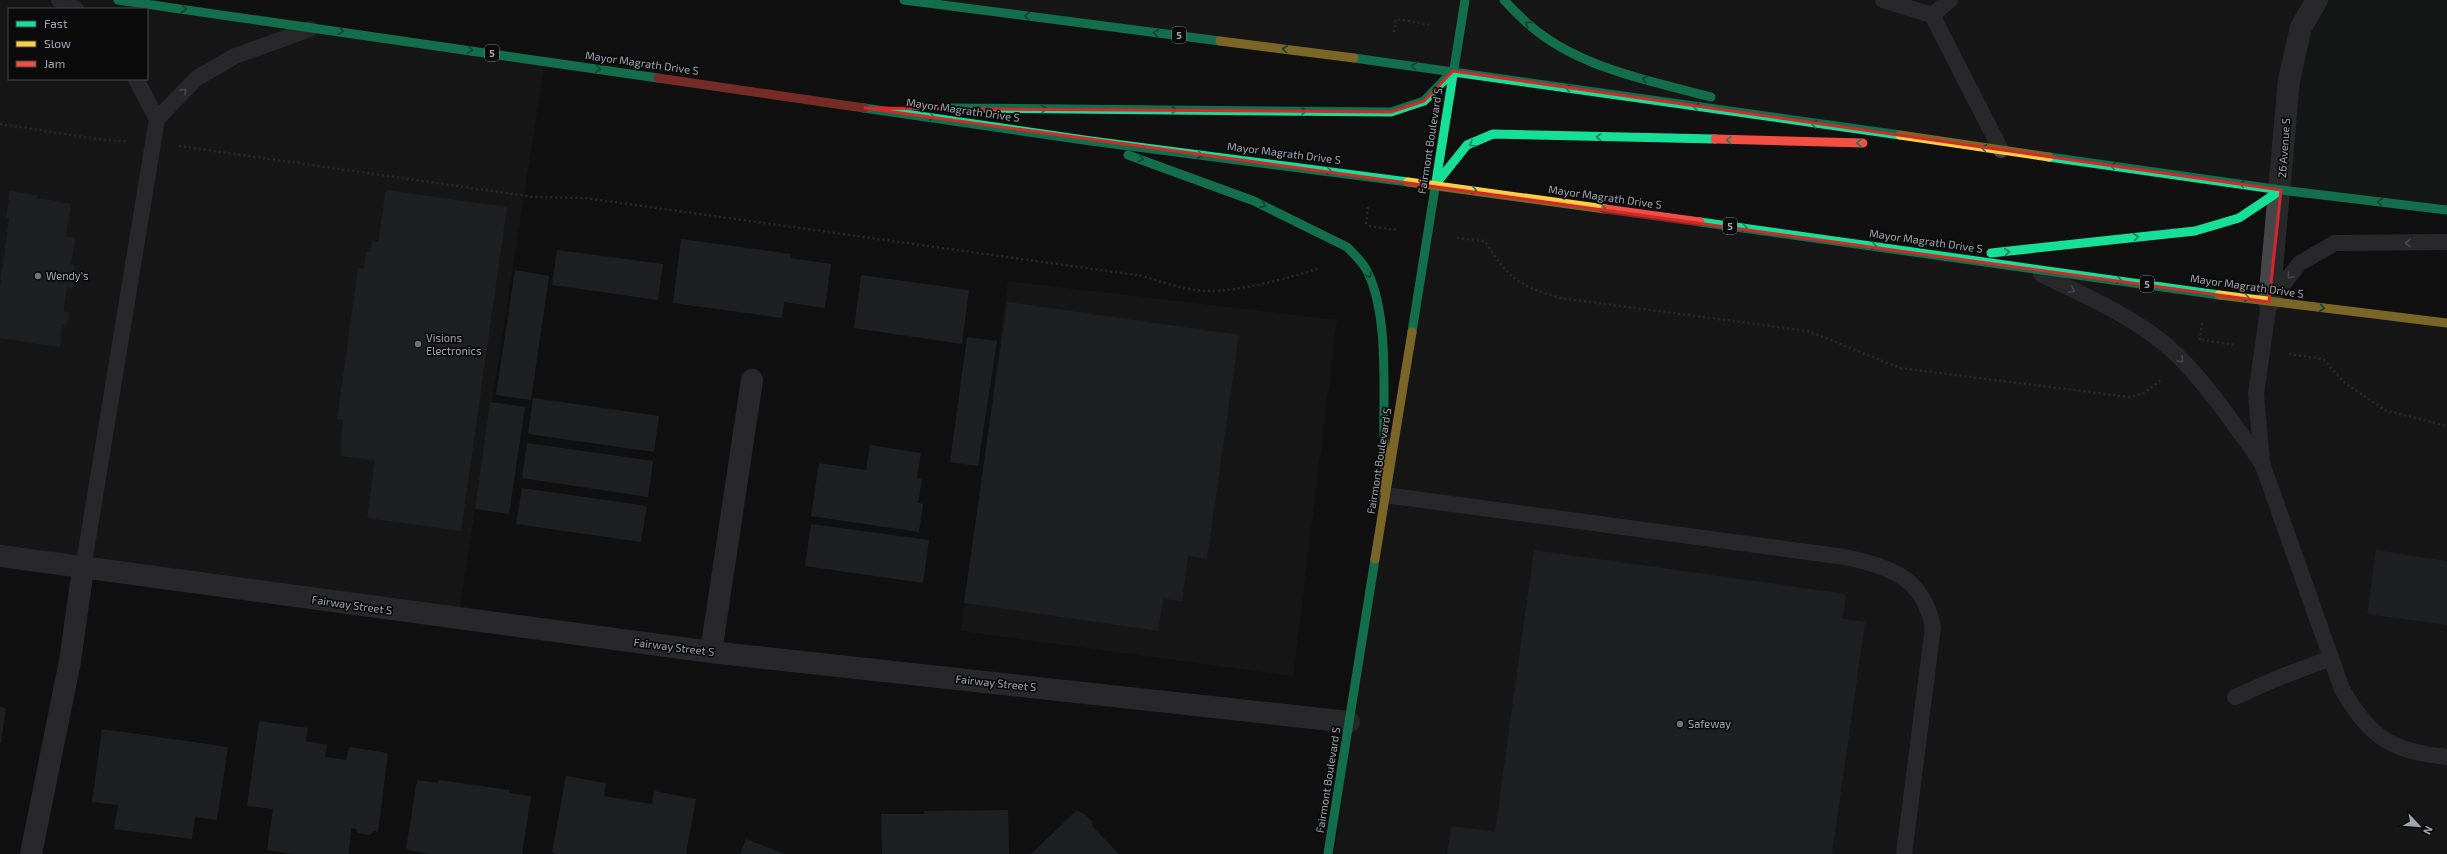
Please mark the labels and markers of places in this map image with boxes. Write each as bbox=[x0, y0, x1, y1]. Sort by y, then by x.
place label: Wendy's bbox=[46, 269, 89, 282]
marker: Wendy's bbox=[33, 271, 43, 281]
place label: Visions Electronics bbox=[426, 331, 482, 357]
marker: Visions Electronics bbox=[413, 339, 423, 349]
place label: Safeway bbox=[1688, 717, 1731, 730]
marker: Safeway bbox=[1675, 719, 1685, 729]

